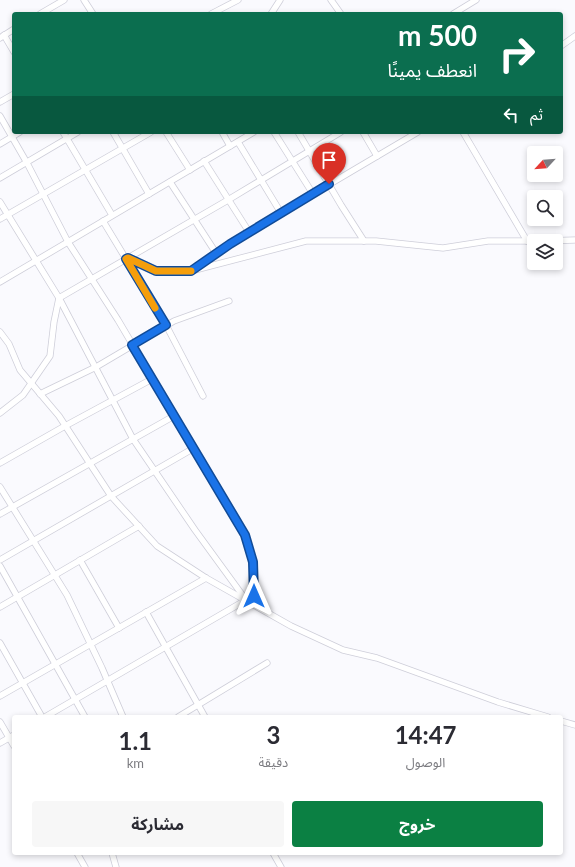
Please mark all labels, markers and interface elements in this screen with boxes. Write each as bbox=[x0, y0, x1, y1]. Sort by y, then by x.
text: 500 m bbox=[398, 18, 477, 52]
icon: right bbox=[491, 28, 543, 80]
text: انعطف يمينًا bbox=[387, 59, 477, 81]
icon: left bbox=[500, 104, 522, 126]
text: ثم bbox=[530, 105, 543, 123]
pin bbox=[312, 143, 346, 184]
north arrow bbox=[527, 146, 563, 182]
map controls bbox=[527, 146, 563, 270]
icon: arrive bbox=[318, 149, 340, 171]
button: search bbox=[527, 190, 563, 226]
button: layers bbox=[527, 234, 563, 270]
position arrow bbox=[233, 575, 275, 617]
text: 3 bbox=[266, 720, 280, 749]
text: 14:47 bbox=[395, 720, 457, 749]
text: 1.1 bbox=[119, 726, 152, 755]
text: دقيقة bbox=[259, 754, 288, 770]
text: الوصول bbox=[406, 754, 445, 770]
text: km bbox=[127, 755, 144, 771]
button: مشاركة bbox=[32, 801, 284, 847]
button: خروج bbox=[292, 801, 543, 847]

